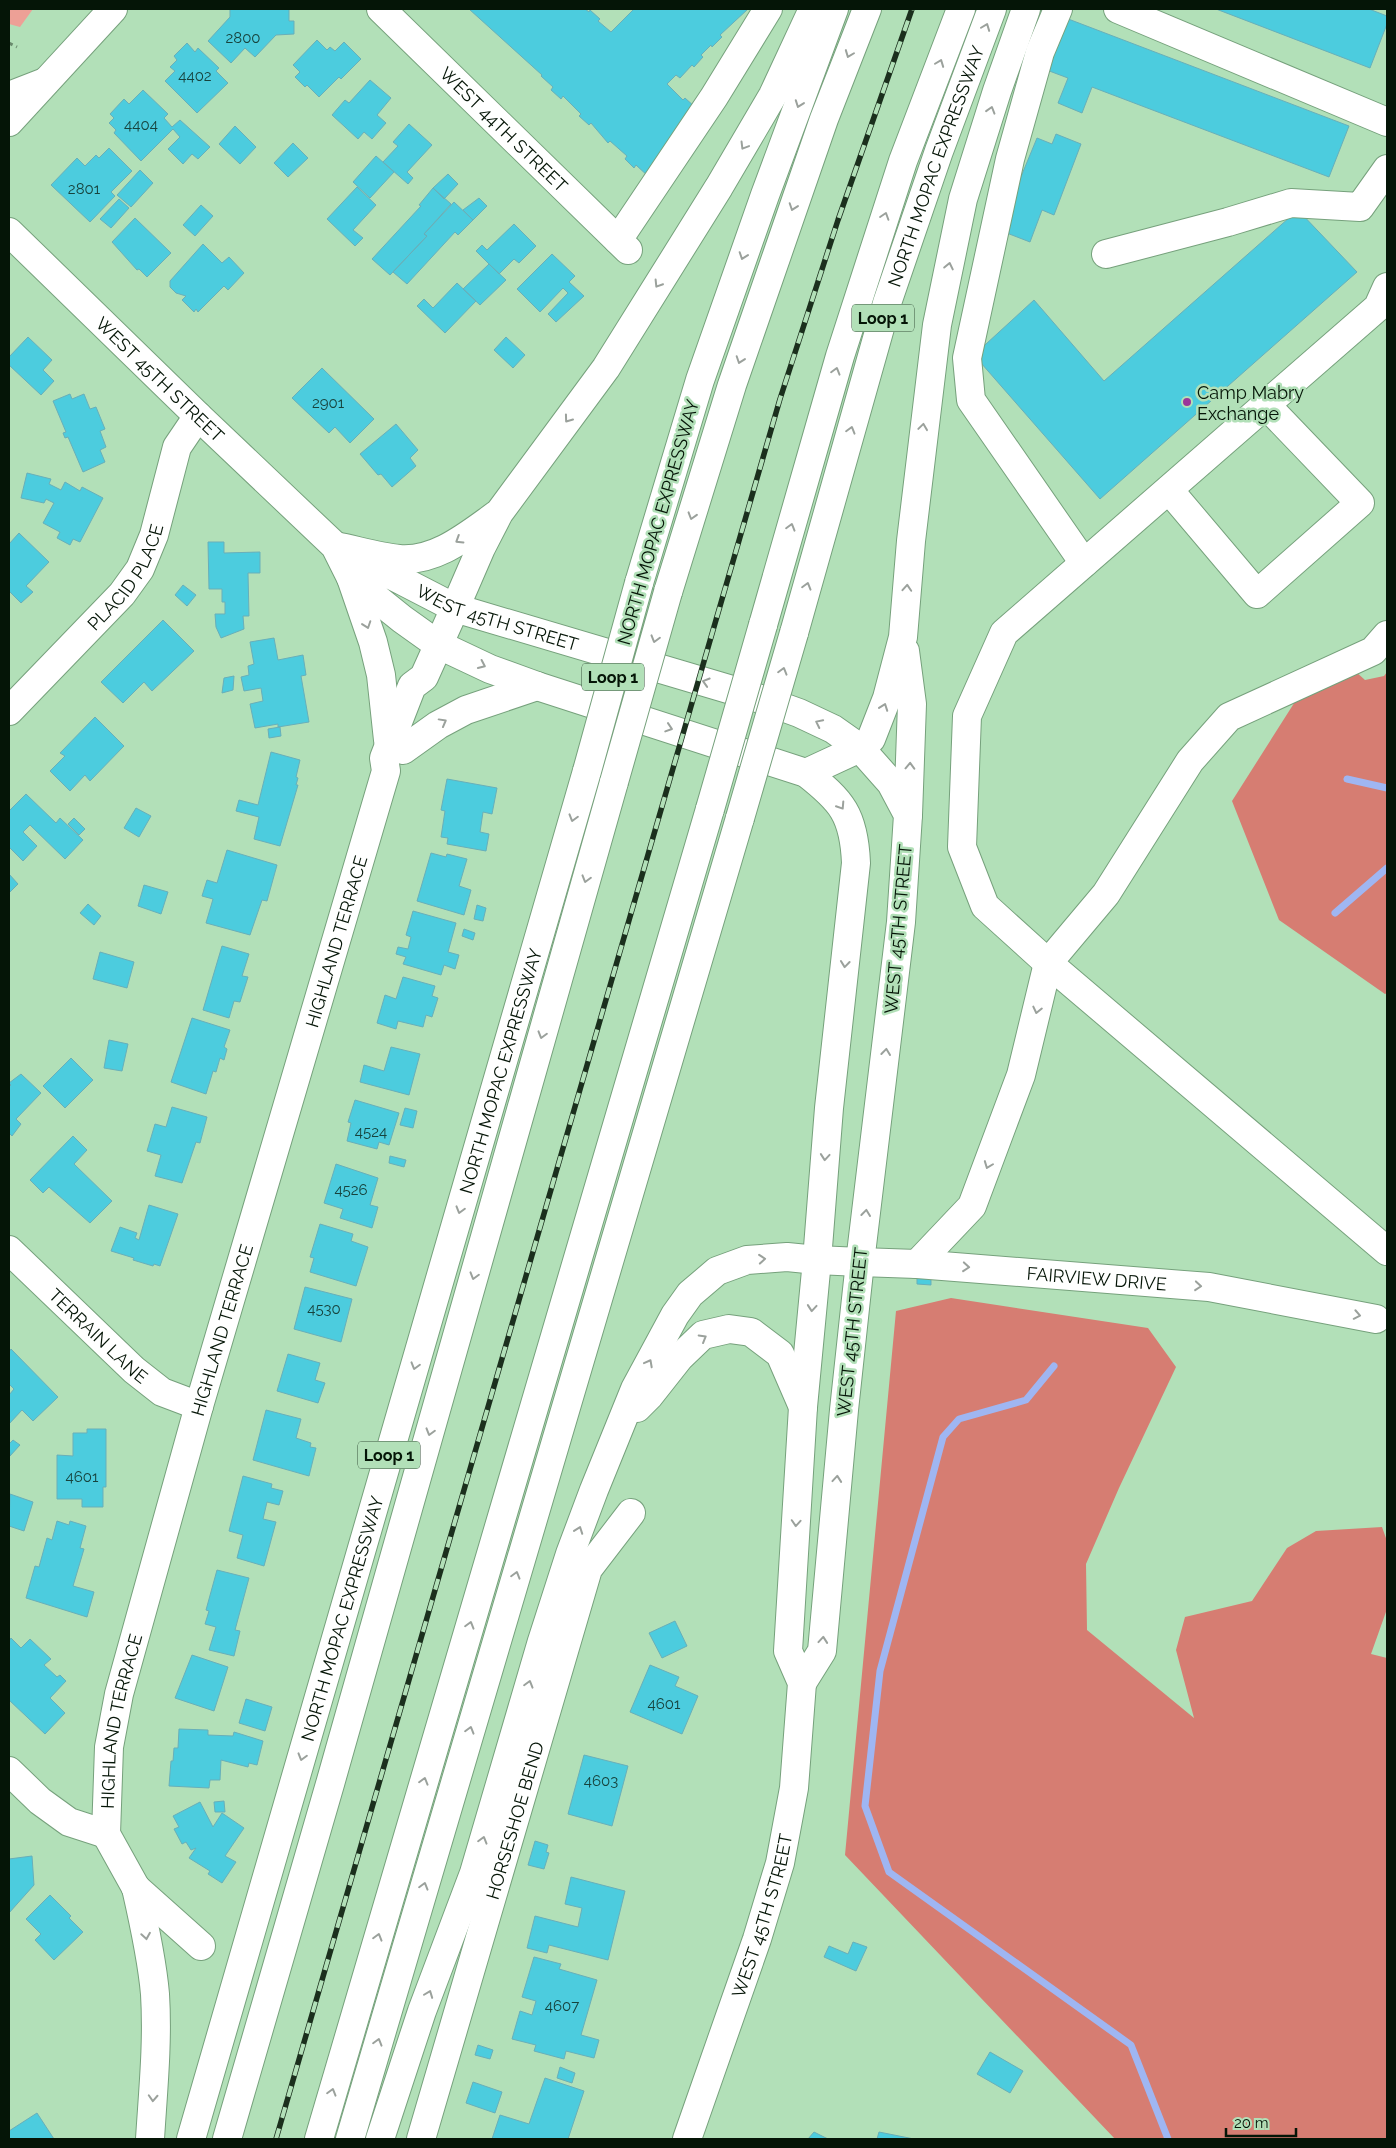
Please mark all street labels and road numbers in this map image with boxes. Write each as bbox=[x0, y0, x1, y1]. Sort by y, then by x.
street label: NORTH MOPAC EXPRESSWAY bbox=[883, 42, 988, 289]
street label: WEST 44TH STREET bbox=[436, 62, 572, 196]
road number: Loop 1 bbox=[852, 304, 914, 332]
street label: WEST 45TH STREET bbox=[92, 312, 229, 446]
street label: NORTH MOPAC EXPRESSWAY bbox=[613, 397, 703, 647]
street label: PLACID PLACE bbox=[83, 522, 167, 634]
street label: WEST 45TH STREET bbox=[413, 579, 581, 655]
road number: Loop 1 bbox=[582, 664, 644, 690]
street label: WEST 45TH STREET bbox=[880, 843, 916, 1015]
street label: HIGHLAND TERRACE bbox=[301, 853, 371, 1030]
street label: NORTH MOPAC EXPRESSWAY bbox=[455, 946, 546, 1196]
street label: HIGHLAND TERRACE bbox=[186, 1242, 257, 1418]
street label: WEST 45TH STREET bbox=[833, 1246, 871, 1418]
street label: FAIRVIEW DRIVE bbox=[1026, 1262, 1168, 1294]
street label: TERRAIN LANE bbox=[45, 1284, 152, 1387]
road number: Loop 1 bbox=[358, 1442, 420, 1468]
street label: NORTH MOPAC EXPRESSWAY bbox=[296, 1493, 387, 1743]
street label: HIGHLAND TERRACE bbox=[96, 1631, 146, 1809]
street label: HORSESHOE BEND bbox=[481, 1739, 547, 1902]
street label: WEST 45TH STREET bbox=[727, 1832, 796, 2000]

